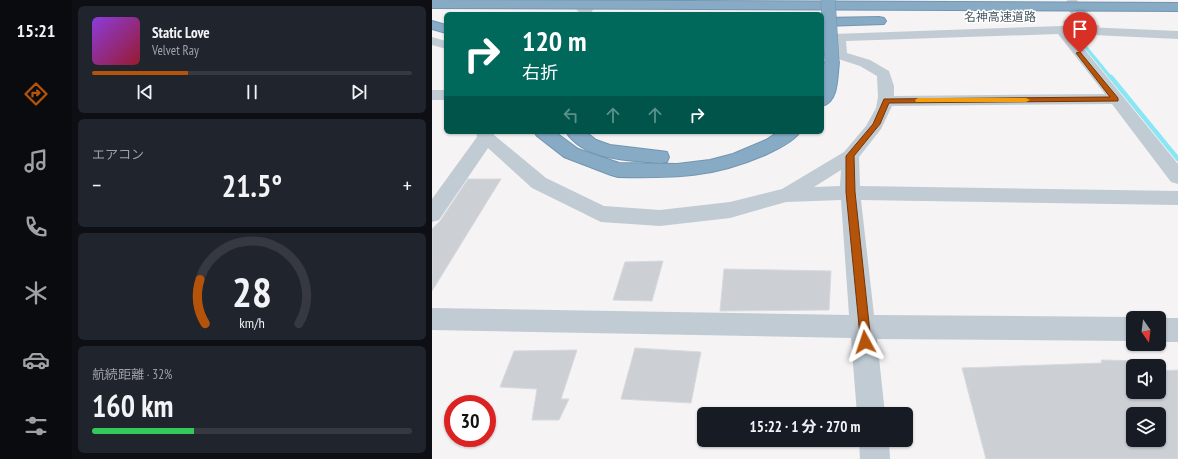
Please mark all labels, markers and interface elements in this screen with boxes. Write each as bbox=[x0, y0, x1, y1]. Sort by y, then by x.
street label: 名神高速道路 bbox=[964, 9, 1036, 24]
pin bbox=[1063, 12, 1097, 53]
icon: arrive bbox=[1069, 18, 1091, 40]
text: 15:21 bbox=[17, 19, 55, 42]
text: 120 m bbox=[522, 22, 586, 59]
text: Static Love bbox=[152, 23, 210, 42]
icon: right bbox=[456, 28, 508, 80]
text: Velvet Ray bbox=[152, 42, 199, 59]
text: 右折 bbox=[522, 61, 558, 84]
icon: directions bbox=[22, 80, 50, 108]
icon: previous bbox=[134, 81, 156, 103]
icon: pause bbox=[241, 81, 263, 103]
icon: next bbox=[348, 81, 370, 103]
icon: left bbox=[560, 104, 582, 126]
icon: ahead bbox=[602, 104, 624, 126]
icon: ahead bbox=[644, 104, 666, 126]
icon: right bbox=[686, 104, 708, 126]
text: エアコン bbox=[92, 146, 144, 163]
icon: music bbox=[22, 147, 50, 175]
text: 21.5° bbox=[222, 166, 282, 205]
text: − bbox=[92, 171, 101, 199]
text: + bbox=[403, 171, 412, 199]
icon: phone bbox=[22, 213, 50, 241]
text: 28 bbox=[232, 265, 272, 318]
icon: climate bbox=[22, 279, 50, 307]
north arrow bbox=[1126, 311, 1166, 351]
map controls bbox=[1126, 311, 1166, 447]
text: km/h bbox=[239, 313, 265, 332]
position arrow bbox=[844, 321, 886, 363]
icon: car bbox=[22, 346, 50, 374]
button: sound bbox=[1126, 359, 1166, 399]
text: 航続距離 · 32% bbox=[92, 366, 172, 383]
text: 160 km bbox=[92, 386, 173, 425]
speed limit sign: 30 bbox=[444, 395, 496, 447]
button: layers bbox=[1126, 407, 1166, 447]
icon: filters bbox=[22, 412, 50, 440]
text: 15:22 · 1 分 · 270 m bbox=[750, 417, 860, 436]

